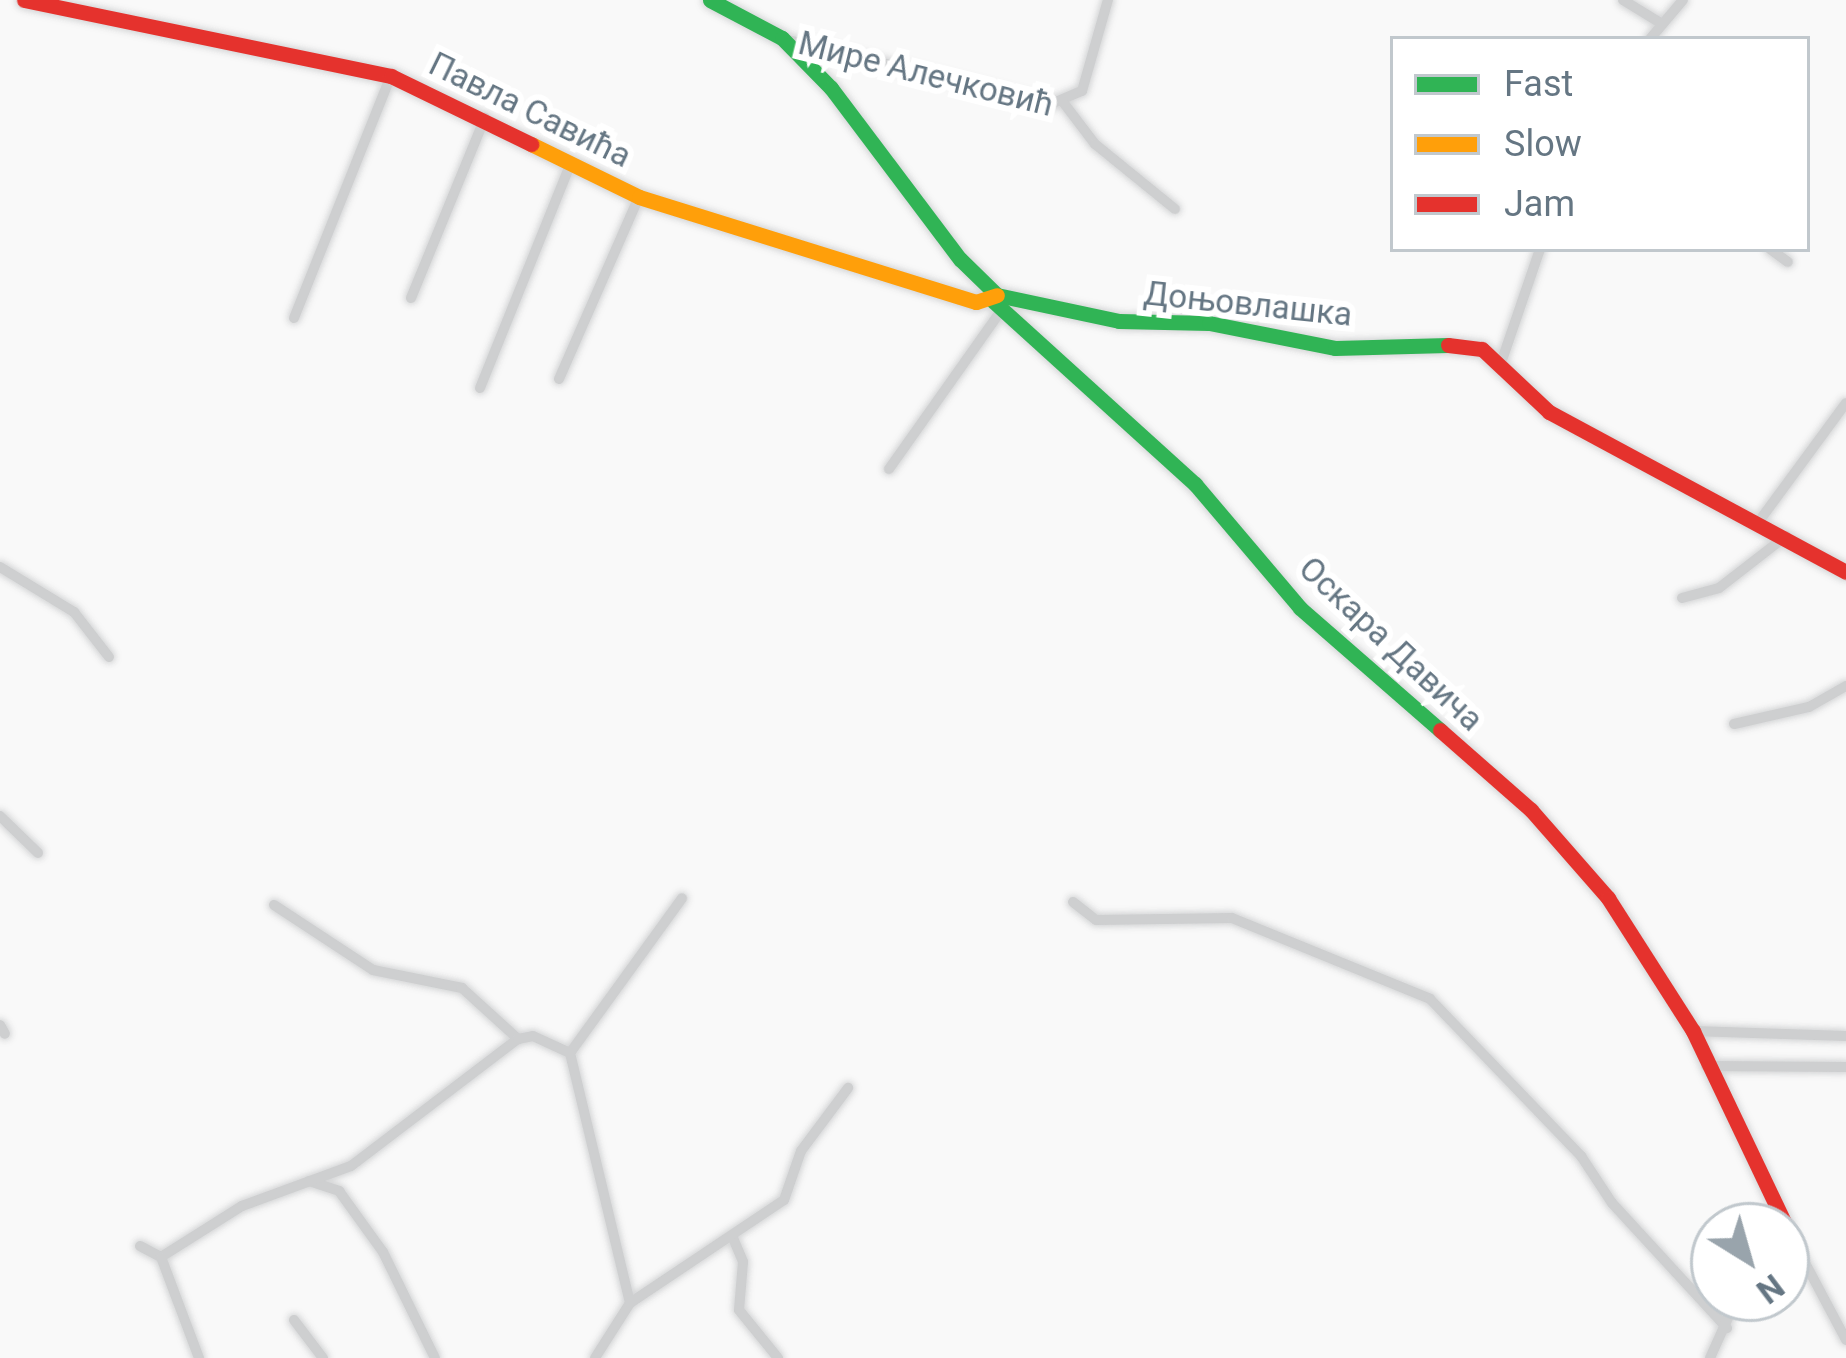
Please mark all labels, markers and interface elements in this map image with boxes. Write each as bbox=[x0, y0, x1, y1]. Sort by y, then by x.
street label: Мире Алечковић bbox=[794, 23, 1058, 125]
legend bbox=[1390, 36, 1810, 252]
street label: Павла Савића bbox=[423, 44, 637, 176]
text: Fast bbox=[1504, 63, 1573, 105]
text: Slow bbox=[1504, 123, 1582, 165]
text: Jam bbox=[1504, 183, 1575, 225]
street label: Доњовлашка bbox=[1142, 273, 1354, 335]
street label: Оскара Давича bbox=[1291, 549, 1491, 739]
north arrow bbox=[1690, 1202, 1810, 1322]
text: N bbox=[1749, 1266, 1791, 1311]

